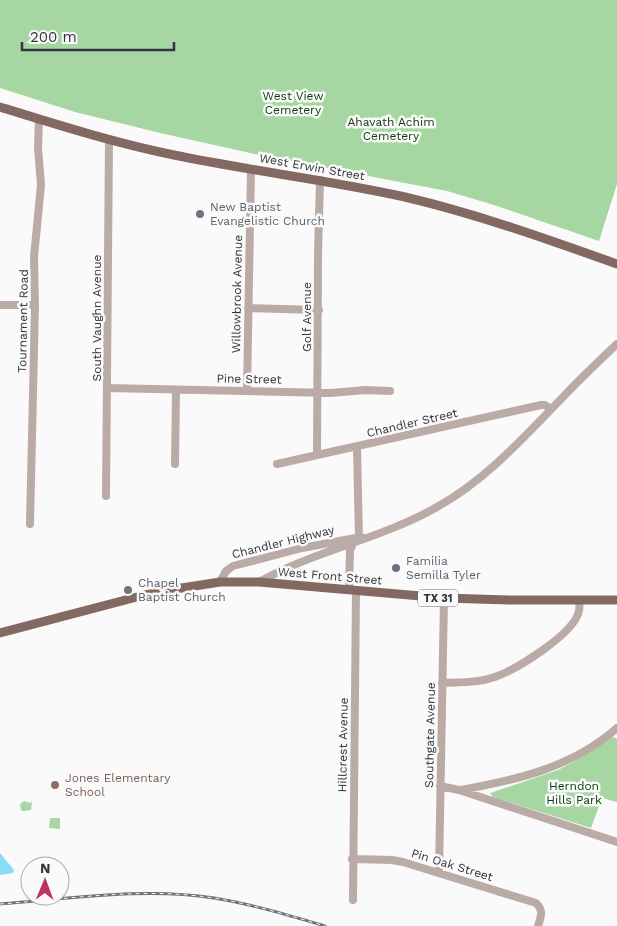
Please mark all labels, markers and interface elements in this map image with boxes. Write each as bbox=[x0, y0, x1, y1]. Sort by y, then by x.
scale bar bbox=[22, 20, 175, 52]
text: 200 m bbox=[30, 28, 77, 46]
park label: West View Cemetery bbox=[263, 89, 323, 117]
park label: Ahavath Achim Cemetery bbox=[347, 115, 435, 143]
street label: West Erwin Street bbox=[258, 151, 366, 183]
place label: New Baptist Evangelistic Church bbox=[210, 200, 325, 228]
marker: New Baptist Evangelistic Church bbox=[194, 208, 206, 220]
street label: Willowbrook Avenue bbox=[229, 235, 245, 353]
street label: South Vaughn Avenue bbox=[90, 254, 104, 382]
street label: Tournament Road bbox=[15, 269, 31, 373]
street label: Golf Avenue bbox=[300, 282, 314, 352]
street label: Pine Street bbox=[216, 371, 282, 387]
street label: Chandler Street bbox=[365, 406, 459, 440]
street label: Chandler Highway bbox=[230, 522, 336, 561]
place label: Familia Semilla Tyler bbox=[406, 554, 481, 582]
marker: Familia Semilla Tyler bbox=[390, 562, 402, 574]
street label: West Front Street bbox=[277, 564, 383, 588]
place label: Chapel Baptist Church bbox=[138, 576, 226, 604]
marker: Chapel Baptist Church bbox=[122, 584, 134, 596]
road number: TX 31 bbox=[418, 590, 458, 606]
street label: Southgate Avenue bbox=[422, 682, 438, 788]
street label: Hillcrest Avenue bbox=[335, 697, 351, 793]
place label: Jones Elementary School bbox=[65, 771, 171, 799]
marker: Jones Elementary School bbox=[49, 779, 61, 791]
park label: Herndon Hills Park bbox=[546, 779, 602, 807]
street label: Pin Oak Street bbox=[410, 846, 494, 884]
north arrow bbox=[20, 856, 70, 906]
text: N bbox=[40, 860, 51, 876]

